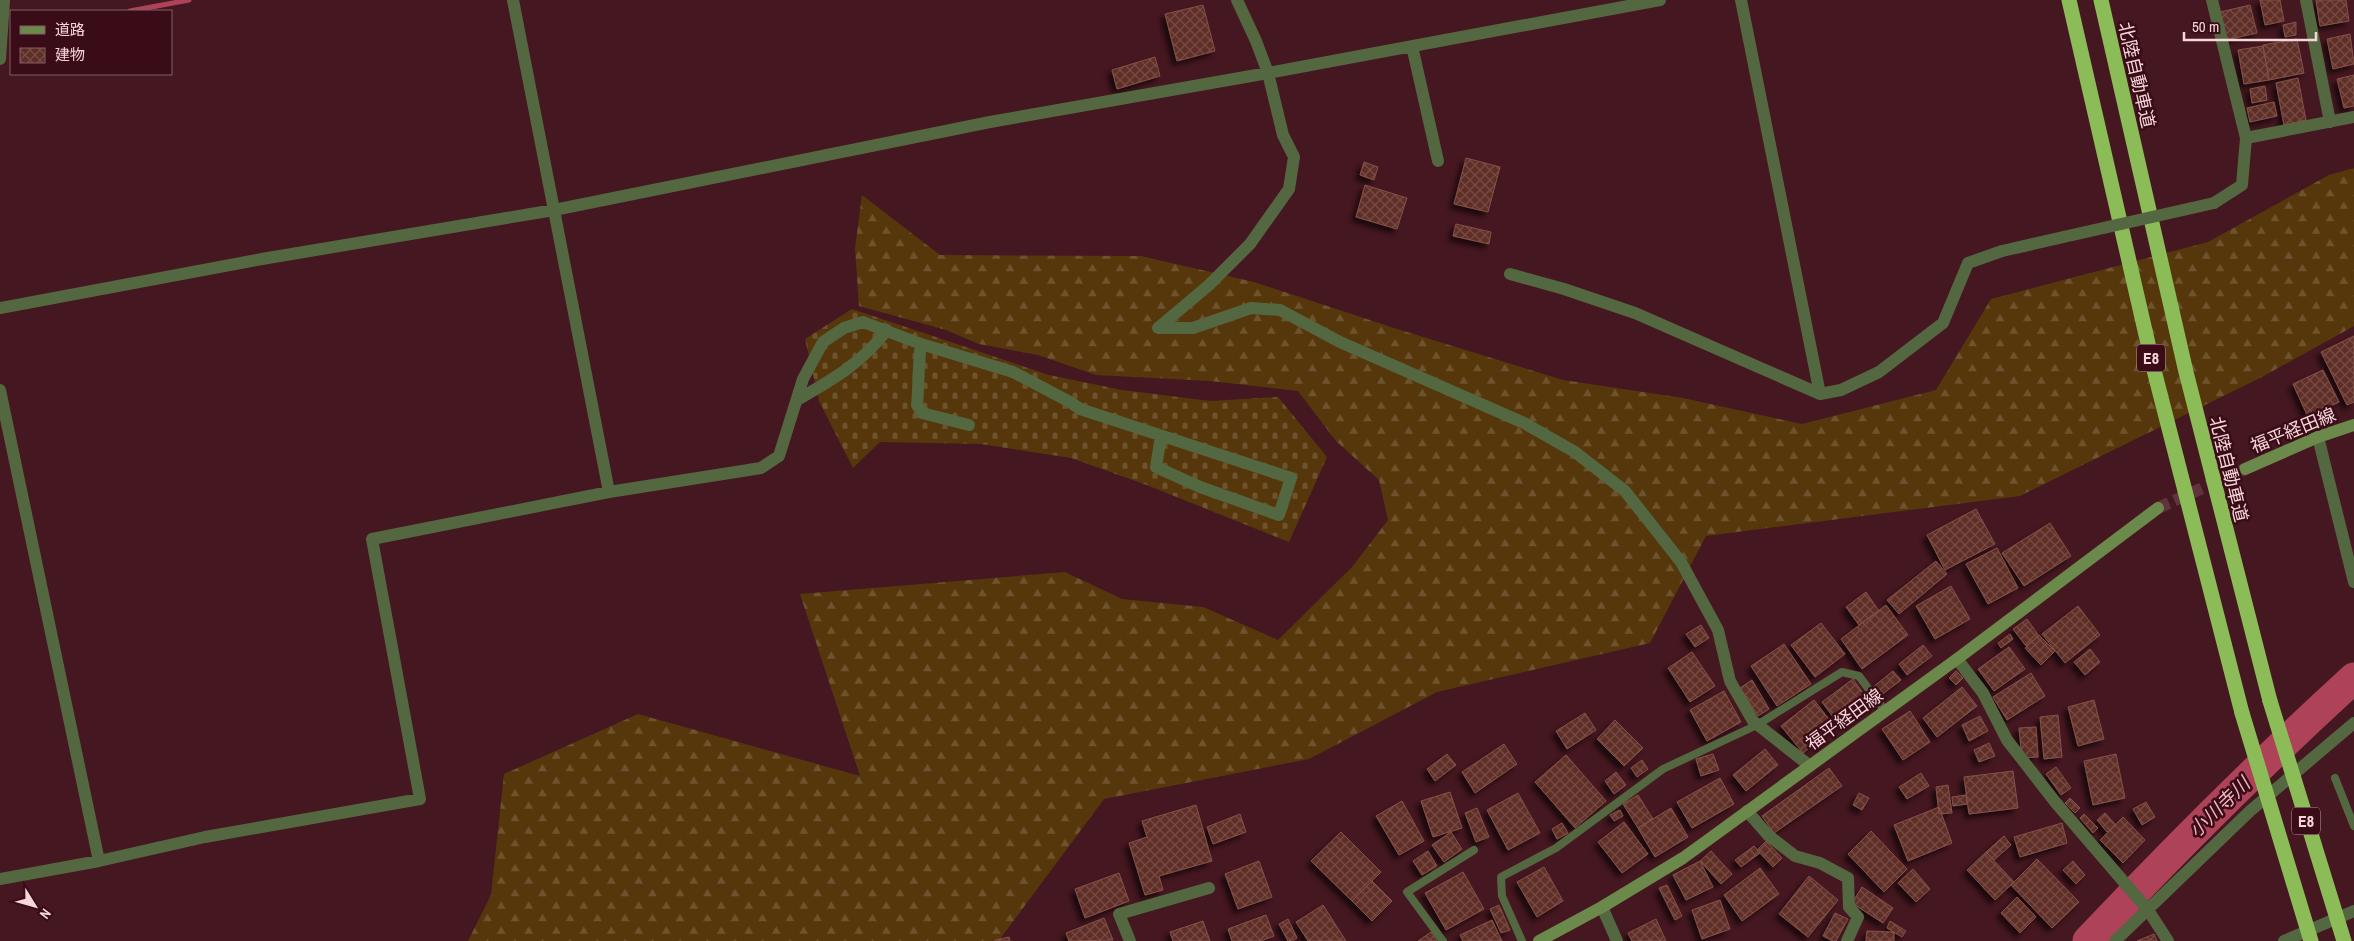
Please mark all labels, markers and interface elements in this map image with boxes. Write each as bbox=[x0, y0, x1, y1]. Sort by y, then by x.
legend bbox=[10, 10, 172, 75]
scale bar bbox=[2184, 10, 2316, 42]
text: 50 m bbox=[2192, 16, 2219, 37]
text: 道路 bbox=[55, 19, 85, 40]
street label: 北陸自動車道 bbox=[2113, 20, 2161, 130]
text: 建物 bbox=[55, 44, 85, 65]
road number: E8 bbox=[2137, 344, 2165, 372]
street label: 福平経田線 bbox=[2247, 402, 2339, 458]
street label: 北陸自動車道 bbox=[2204, 414, 2254, 524]
street label: 福平経田線 bbox=[1800, 682, 1888, 756]
water label: 小川寺川 bbox=[2183, 770, 2257, 843]
road number: E8 bbox=[2292, 808, 2320, 834]
north arrow bbox=[10, 881, 60, 931]
text: N bbox=[36, 905, 55, 923]

